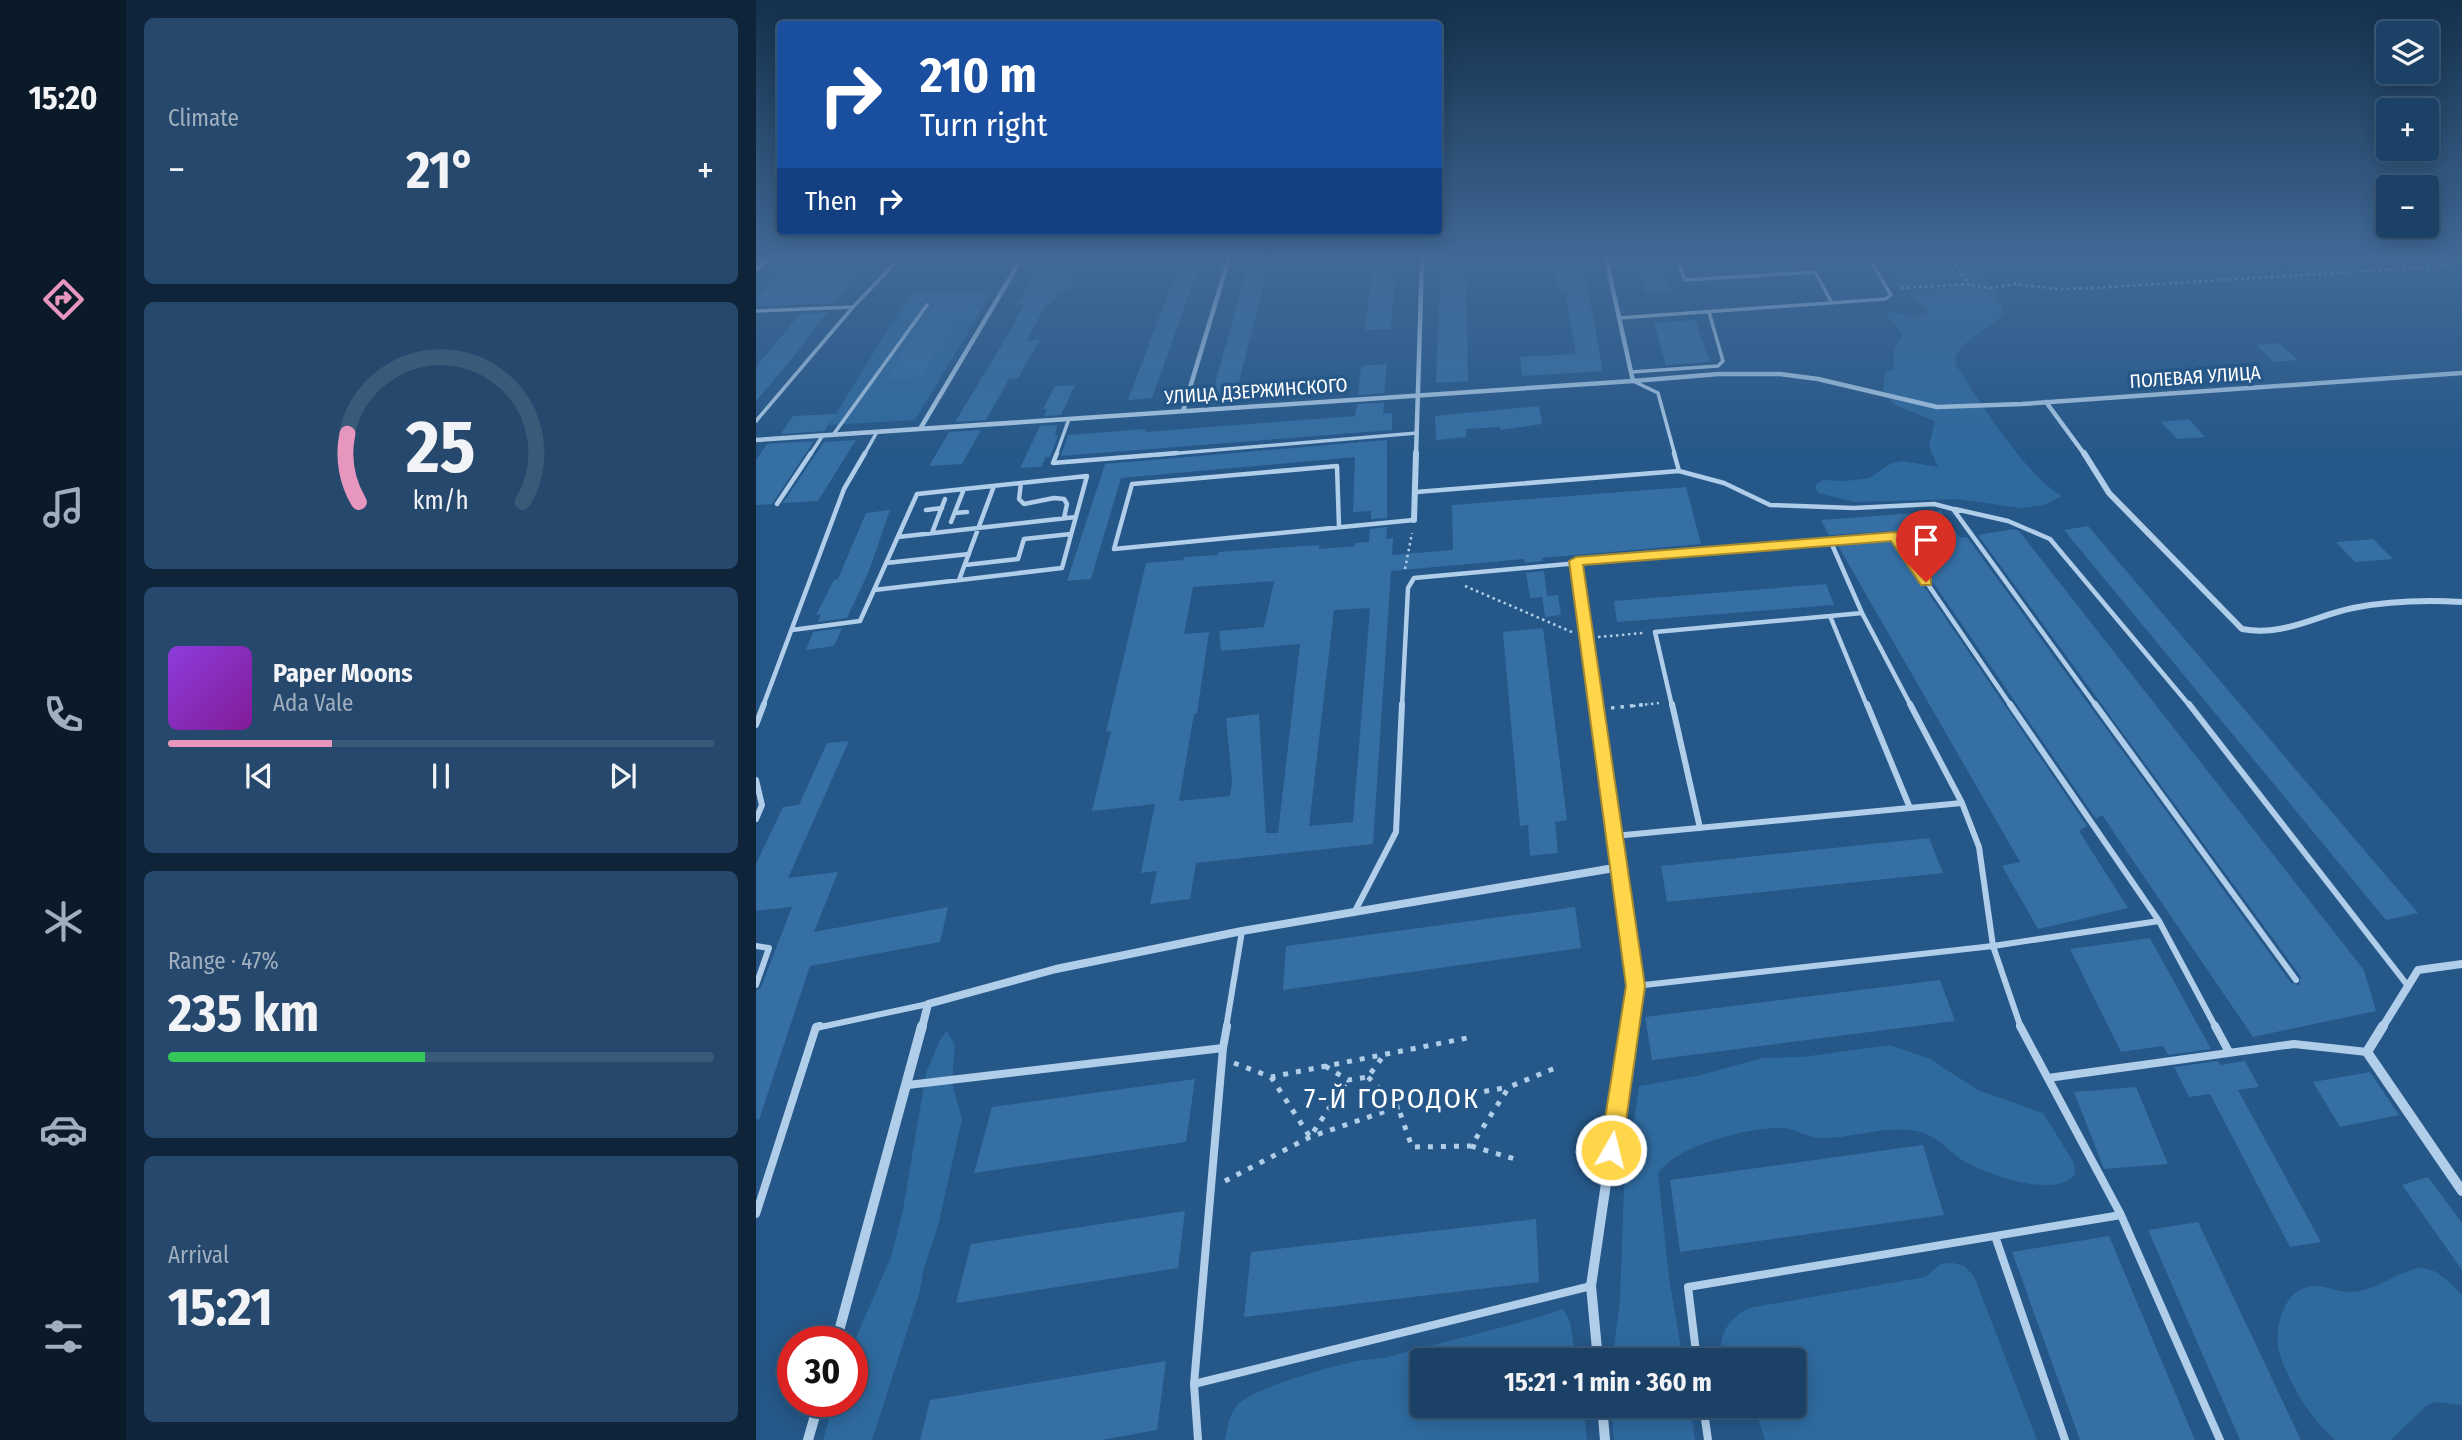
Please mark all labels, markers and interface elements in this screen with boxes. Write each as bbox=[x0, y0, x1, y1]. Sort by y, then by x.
map controls bbox=[2376, 21, 2439, 238]
button: layers bbox=[2376, 21, 2439, 84]
text: 210 m bbox=[920, 46, 1037, 105]
icon: right bbox=[805, 49, 896, 140]
text: 15:20 bbox=[29, 79, 97, 117]
button: + bbox=[2376, 98, 2439, 161]
text: Climate bbox=[168, 104, 239, 132]
text: Turn right bbox=[920, 106, 1047, 144]
text: 21° bbox=[406, 139, 476, 202]
text: − bbox=[168, 147, 185, 193]
text: + bbox=[697, 147, 714, 193]
button: − bbox=[2376, 175, 2439, 238]
icon: right bbox=[871, 182, 909, 220]
text: Then bbox=[805, 186, 857, 217]
icon: directions bbox=[39, 275, 88, 324]
street label: ПОЛЕВАЯ УЛИЦА bbox=[2129, 361, 2261, 393]
street label: УЛИЦА ДЗЕРЖИНСКОГО bbox=[1163, 373, 1348, 409]
text: 25 bbox=[405, 404, 476, 491]
icon: music bbox=[39, 483, 88, 532]
text: km/h bbox=[413, 485, 469, 515]
pin bbox=[1896, 510, 1956, 582]
icon: arrive bbox=[1907, 521, 1945, 559]
text: Paper Moons bbox=[273, 658, 413, 689]
text: Ada Vale bbox=[273, 689, 353, 717]
icon: phone bbox=[39, 690, 88, 739]
icon: previous bbox=[240, 757, 278, 795]
icon: pause bbox=[422, 757, 460, 795]
icon: next bbox=[604, 757, 642, 795]
icon: climate bbox=[39, 897, 88, 946]
text: Range · 47% bbox=[168, 947, 279, 975]
text: 235 km bbox=[168, 982, 319, 1045]
district label: 7-Й ГОРОДОК bbox=[1304, 1082, 1480, 1115]
icon: car bbox=[39, 1105, 88, 1154]
position arrow bbox=[1574, 1113, 1648, 1187]
text: Arrival bbox=[168, 1241, 229, 1269]
text: 15:21 bbox=[168, 1276, 273, 1339]
icon: filters bbox=[39, 1312, 88, 1361]
speed limit sign: 30 bbox=[777, 1326, 868, 1417]
text: 15:21 · 1 min · 360 m bbox=[1504, 1367, 1712, 1398]

